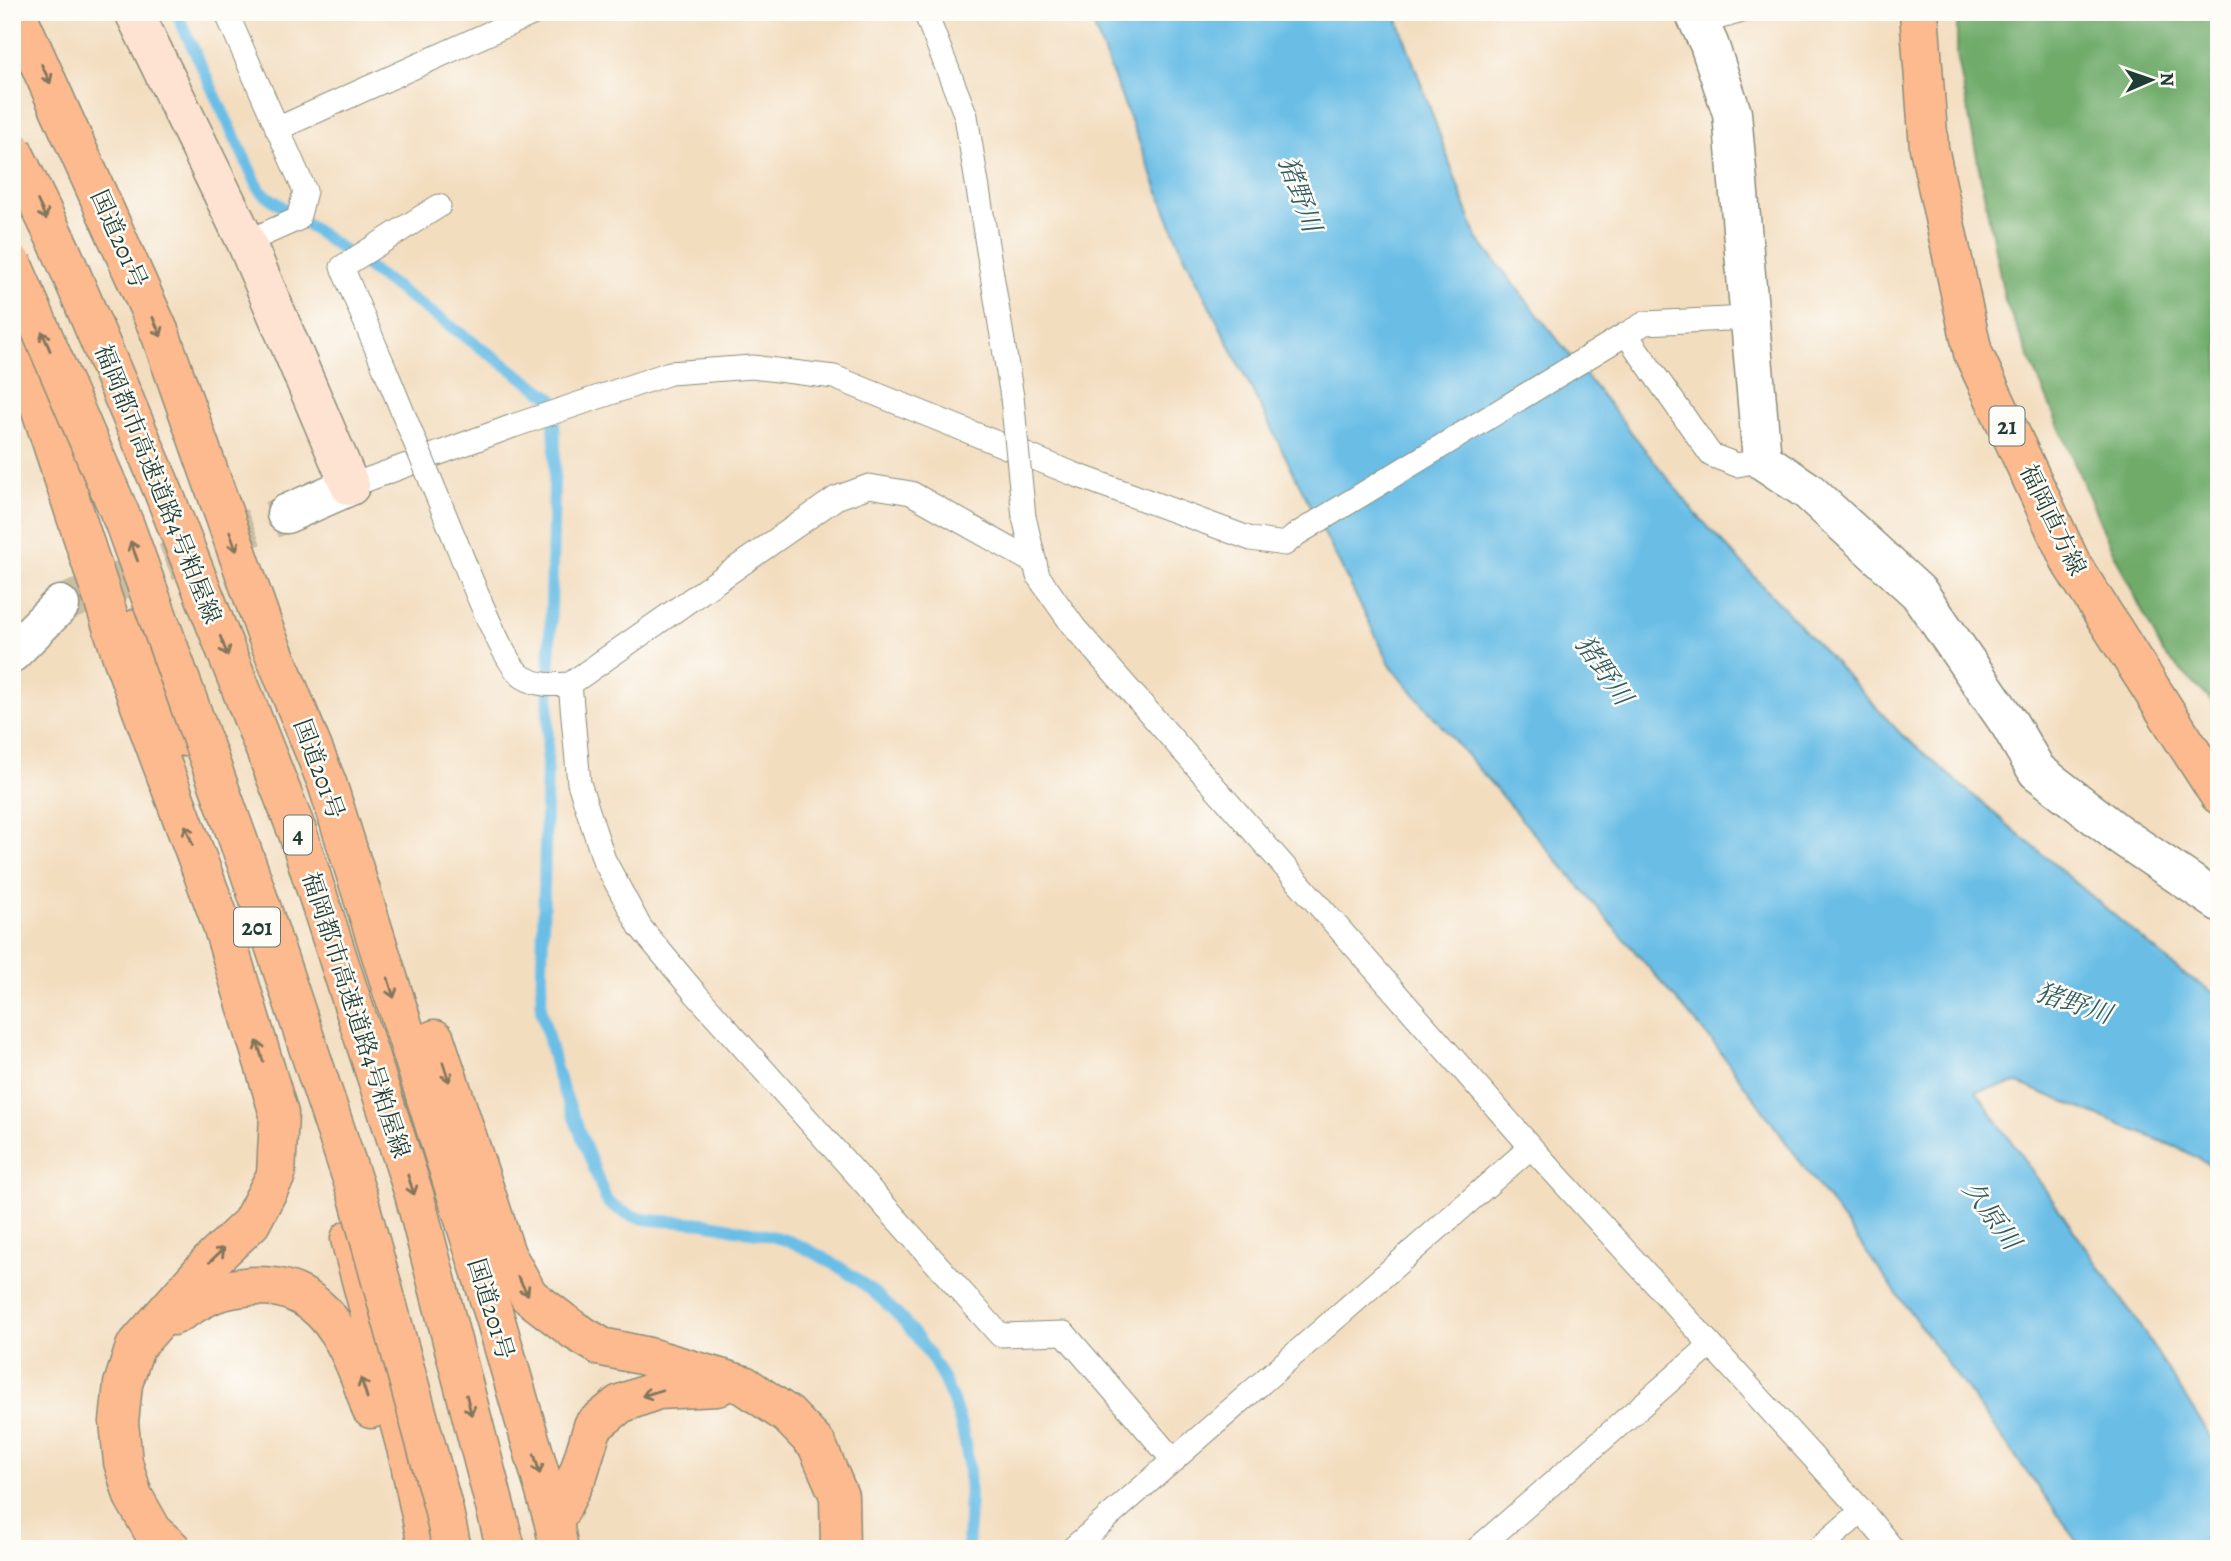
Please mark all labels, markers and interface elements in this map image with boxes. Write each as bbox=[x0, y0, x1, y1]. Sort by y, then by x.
north arrow bbox=[2116, 46, 2186, 116]
one-way arrow bbox=[39, 63, 53, 84]
text: N bbox=[2154, 72, 2180, 87]
water label: 猪野川 bbox=[1270, 152, 1330, 240]
street label: 国道201号 bbox=[83, 185, 155, 293]
one-way arrow bbox=[35, 199, 49, 220]
one-way arrow bbox=[152, 315, 165, 337]
one-way arrow bbox=[39, 330, 52, 352]
street label: 福岡都市高速道路4号粕屋線 bbox=[87, 339, 229, 629]
road number: 21 bbox=[1990, 406, 2024, 446]
street label: 福岡直方線 bbox=[2012, 459, 2094, 581]
one-way arrow bbox=[228, 530, 240, 552]
one-way arrow bbox=[127, 540, 139, 562]
water label: 猪野川 bbox=[1567, 628, 1642, 715]
one-way arrow bbox=[219, 634, 232, 656]
street label: 国道201号 bbox=[286, 714, 352, 824]
road number: 4 bbox=[284, 816, 312, 855]
one-way arrow bbox=[181, 825, 194, 847]
street label: 福岡都市高速道路4号粕屋線 bbox=[295, 868, 417, 1162]
road number: 201 bbox=[234, 908, 280, 946]
water label: 猪野川 bbox=[2031, 975, 2119, 1033]
one-way arrow bbox=[386, 977, 399, 999]
one-way arrow bbox=[253, 1040, 266, 1062]
one-way arrow bbox=[441, 1061, 453, 1083]
one-way arrow bbox=[406, 1173, 418, 1195]
water label: 久原川 bbox=[1955, 1173, 2030, 1260]
one-way arrow bbox=[208, 1247, 225, 1264]
street label: 国道201号 bbox=[460, 1254, 522, 1364]
one-way arrow bbox=[516, 1275, 530, 1295]
one-way arrow bbox=[357, 1377, 370, 1399]
one-way arrow bbox=[641, 1388, 663, 1401]
one-way arrow bbox=[463, 1393, 476, 1416]
one-way arrow bbox=[531, 1453, 544, 1475]

